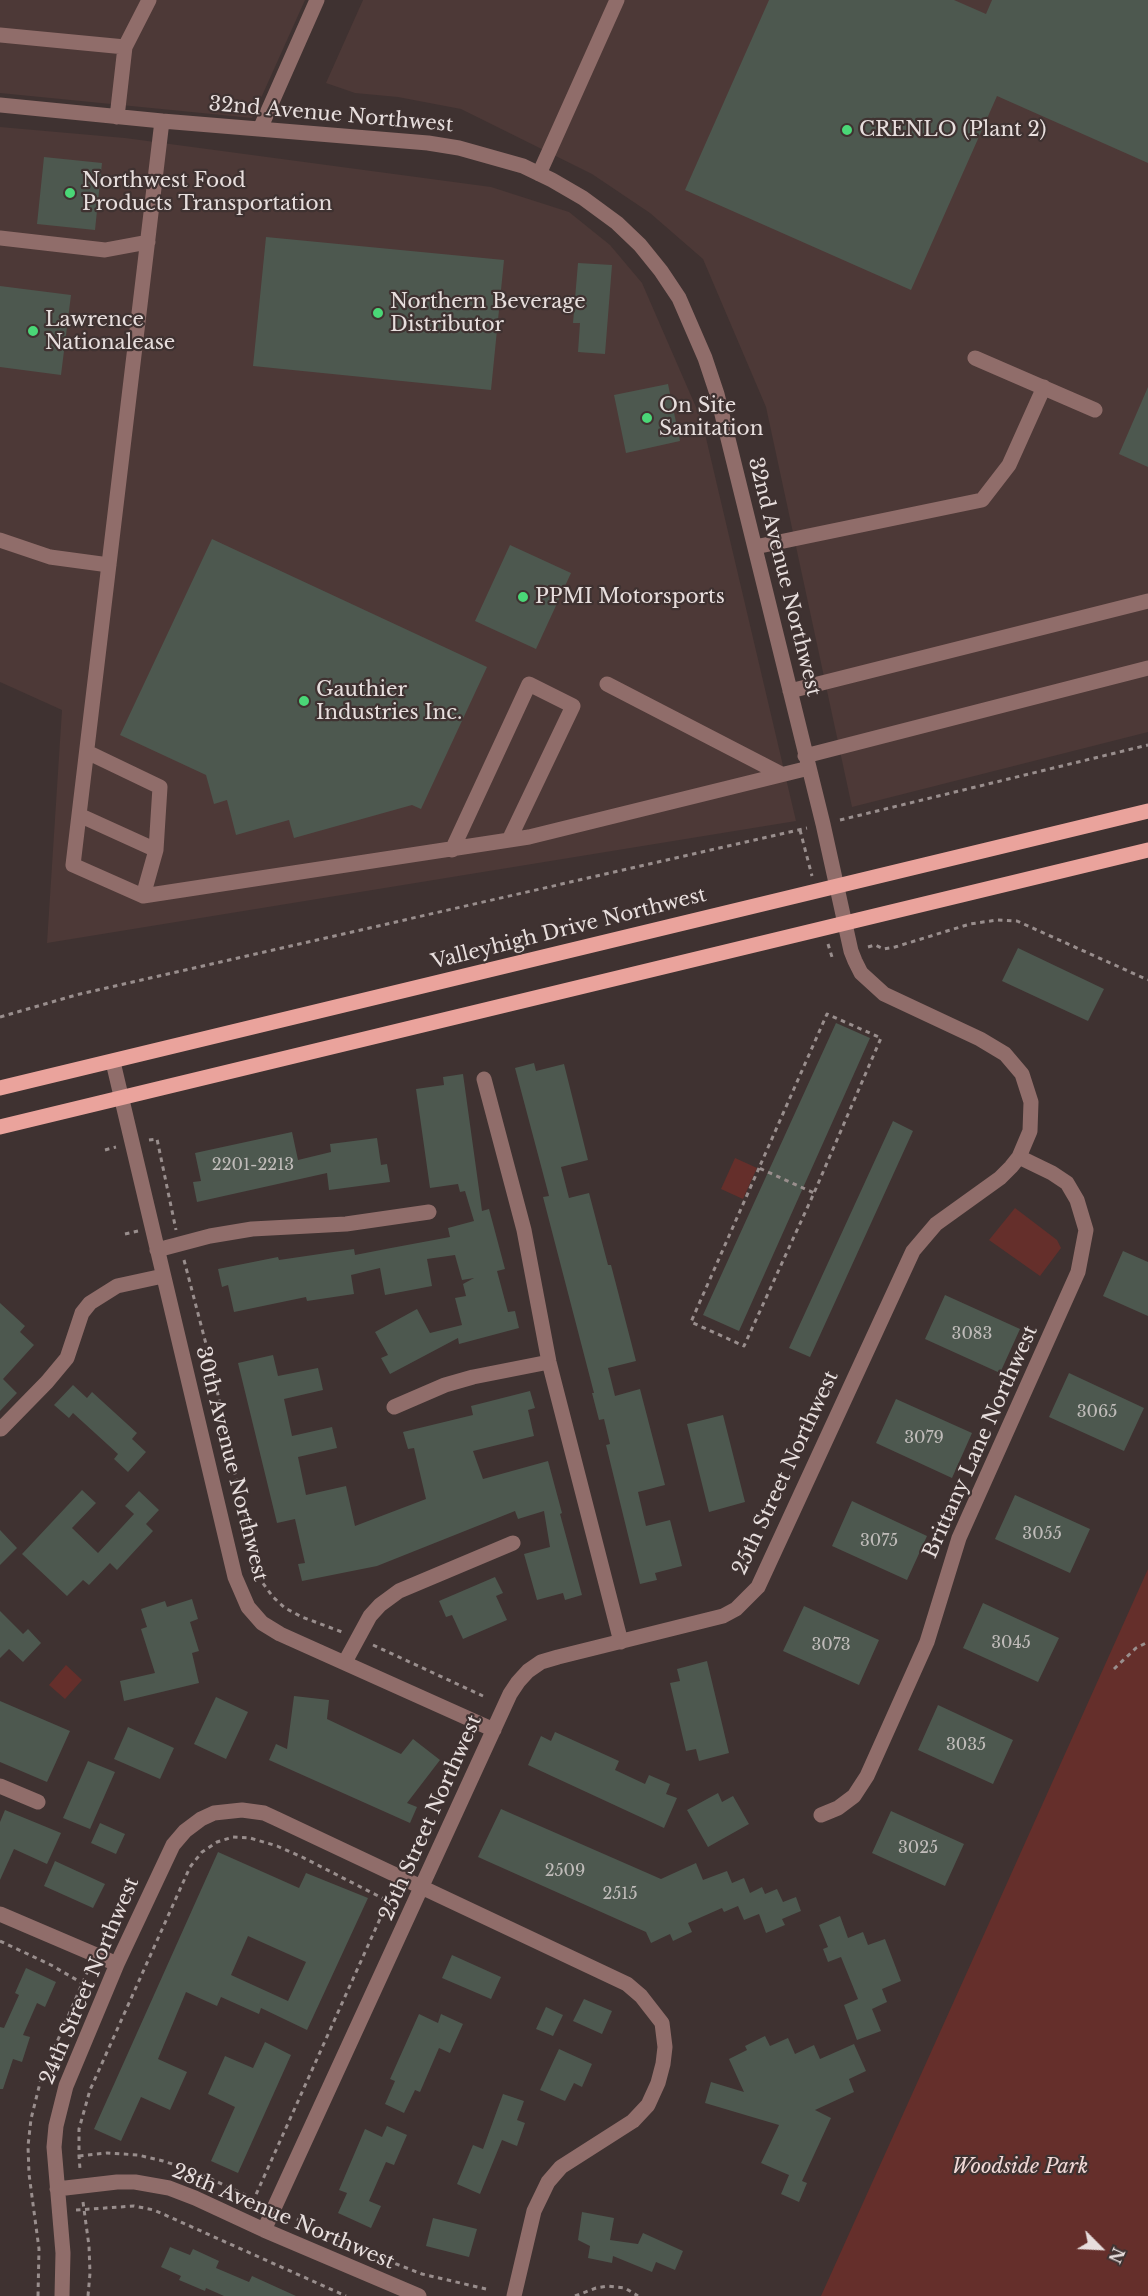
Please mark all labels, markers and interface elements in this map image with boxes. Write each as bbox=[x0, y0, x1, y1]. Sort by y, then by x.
street label: 32nd Avenue Northwest bbox=[208, 92, 454, 138]
place label: CRENLO (Plant 2) bbox=[859, 118, 1046, 142]
marker: CRENLO (Plant 2) bbox=[840, 123, 854, 137]
place label: Northwest Food Products Transportation bbox=[82, 169, 332, 216]
marker: Northwest Food Products Transportation bbox=[63, 186, 77, 200]
place label: Northern Beverage Distributor bbox=[390, 290, 586, 337]
marker: Northern Beverage Distributor bbox=[371, 306, 385, 320]
place label: Lawrence Nationalease bbox=[45, 308, 175, 355]
marker: Lawrence Nationalease bbox=[26, 324, 40, 338]
place label: On Site Sanitation bbox=[659, 394, 763, 441]
marker: On Site Sanitation bbox=[640, 411, 654, 425]
street label: 32nd Avenue Northwest bbox=[743, 455, 825, 699]
place label: PPMI Motorsports bbox=[535, 585, 725, 609]
marker: PPMI Motorsports bbox=[516, 590, 530, 604]
place label: Gauthier Industries Inc. bbox=[316, 678, 462, 725]
marker: Gauthier Industries Inc. bbox=[297, 694, 311, 708]
street label: Valleyhigh Drive Northwest bbox=[429, 883, 709, 975]
house number: 2201-2213 bbox=[212, 1155, 294, 1175]
street label: Brittany Lane Northwest bbox=[919, 1322, 1043, 1562]
house number: 3083 bbox=[952, 1324, 992, 1344]
street label: 30th Avenue Northwest bbox=[190, 1344, 272, 1584]
street label: 25th Street Northwest bbox=[728, 1367, 844, 1579]
house number: 3065 bbox=[1077, 1402, 1117, 1422]
house number: 3079 bbox=[904, 1428, 944, 1448]
house number: 3055 bbox=[1022, 1524, 1062, 1544]
house number: 3075 bbox=[860, 1531, 898, 1551]
house number: 3045 bbox=[991, 1633, 1031, 1653]
house number: 3073 bbox=[811, 1635, 851, 1655]
street label: 25th Street Northwest bbox=[375, 1712, 487, 1924]
house number: 3035 bbox=[946, 1735, 986, 1755]
house number: 3025 bbox=[898, 1838, 938, 1858]
house number: 2509 bbox=[545, 1861, 585, 1881]
street label: 24th Street Northwest bbox=[35, 1874, 145, 2088]
house number: 2515 bbox=[602, 1884, 638, 1904]
park label: Woodside Park bbox=[952, 2155, 1088, 2179]
street label: 28th Avenue Northwest bbox=[168, 2159, 398, 2275]
north arrow bbox=[1070, 2218, 1130, 2278]
text: N bbox=[1104, 2244, 1129, 2266]

